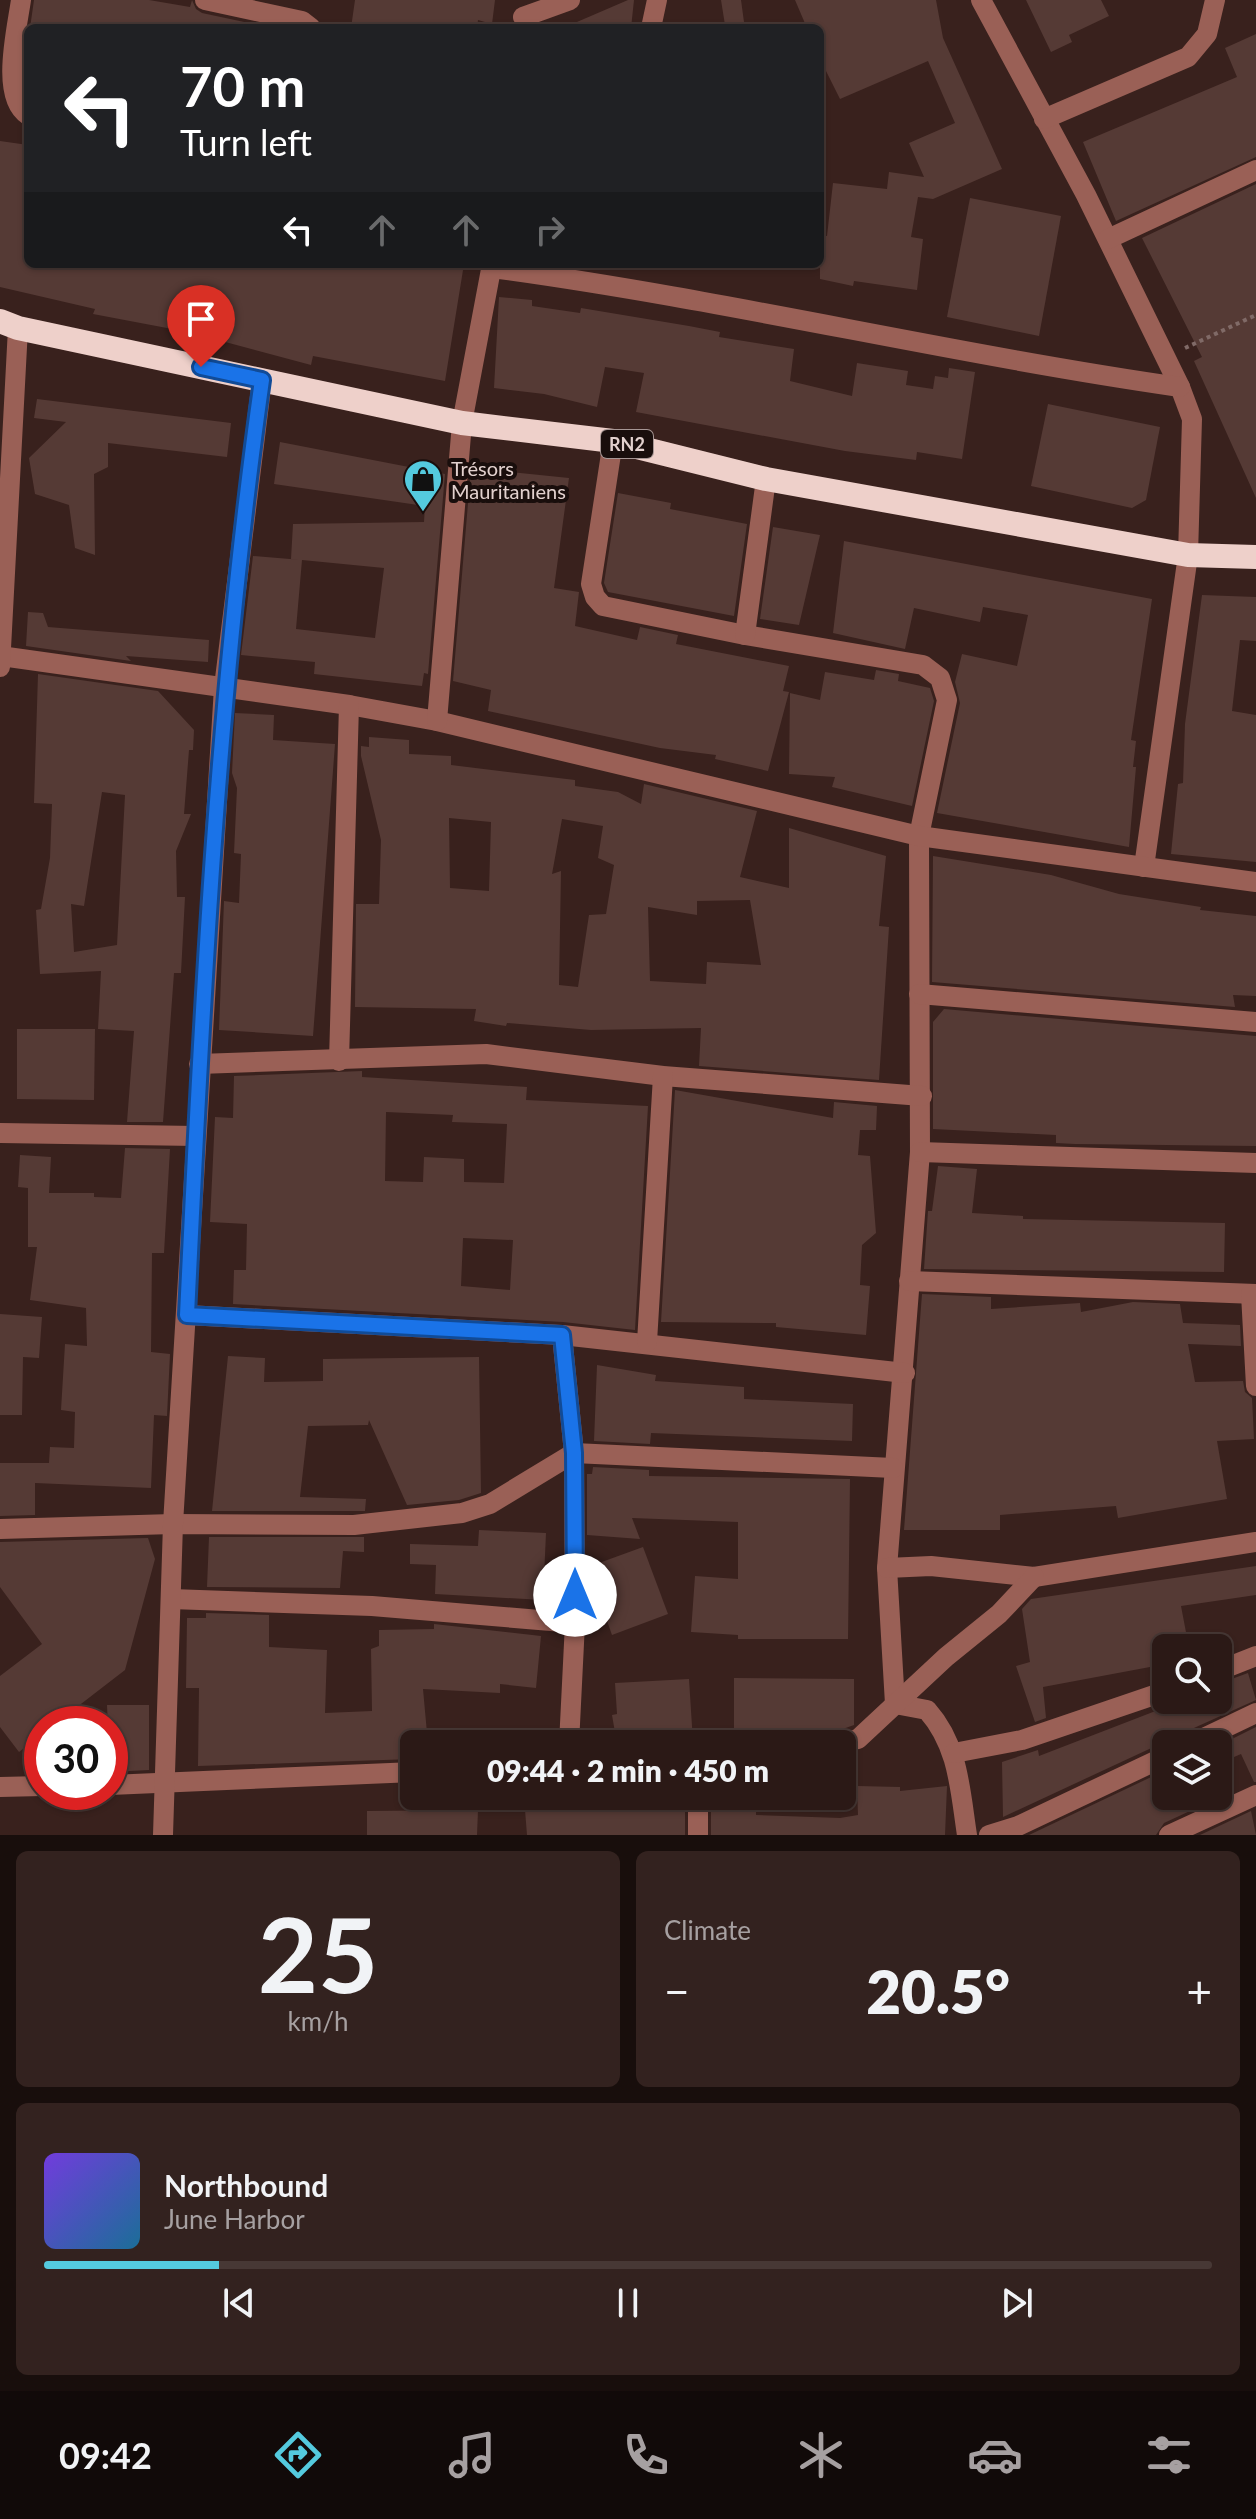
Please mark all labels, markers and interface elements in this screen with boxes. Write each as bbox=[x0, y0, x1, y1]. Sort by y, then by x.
text: 70 m bbox=[180, 52, 305, 119]
icon: left bbox=[48, 56, 152, 160]
text: Turn left bbox=[180, 120, 312, 164]
icon: left bbox=[276, 208, 320, 252]
icon: ahead bbox=[360, 208, 404, 252]
icon: ahead bbox=[444, 208, 488, 252]
icon: right bbox=[528, 208, 572, 252]
pin bbox=[167, 285, 235, 367]
icon: arrive bbox=[179, 297, 223, 341]
road number: RN2 bbox=[601, 430, 653, 458]
place label: Trésors Mauritaniens bbox=[451, 456, 566, 503]
shop icon: Trésors Mauritaniens bbox=[402, 458, 444, 513]
position arrow bbox=[533, 1553, 617, 1637]
map controls bbox=[1152, 1634, 1232, 1810]
button: search bbox=[1152, 1634, 1232, 1714]
speed limit sign: 30 bbox=[24, 1706, 128, 1810]
button: layers bbox=[1152, 1730, 1232, 1810]
text: 09:44 · 2 min · 450 m bbox=[487, 1752, 769, 1788]
text: 25 bbox=[258, 1890, 378, 2015]
text: Climate bbox=[664, 1914, 751, 1946]
text: 20.5° bbox=[866, 1955, 1010, 2027]
text: − bbox=[664, 1965, 690, 2017]
text: + bbox=[1186, 1965, 1212, 2017]
text: km/h bbox=[288, 2005, 348, 2037]
text: Northbound bbox=[164, 2167, 328, 2203]
text: June Harbor bbox=[164, 2203, 305, 2235]
icon: previous bbox=[217, 2281, 261, 2325]
icon: pause bbox=[606, 2281, 650, 2325]
icon: next bbox=[995, 2281, 1039, 2325]
icon: directions bbox=[270, 2427, 326, 2483]
icon: music bbox=[444, 2427, 500, 2483]
icon: phone bbox=[618, 2427, 674, 2483]
icon: climate bbox=[793, 2427, 849, 2483]
icon: car bbox=[967, 2427, 1023, 2483]
icon: filters bbox=[1141, 2427, 1197, 2483]
text: 09:42 bbox=[59, 2433, 152, 2477]

